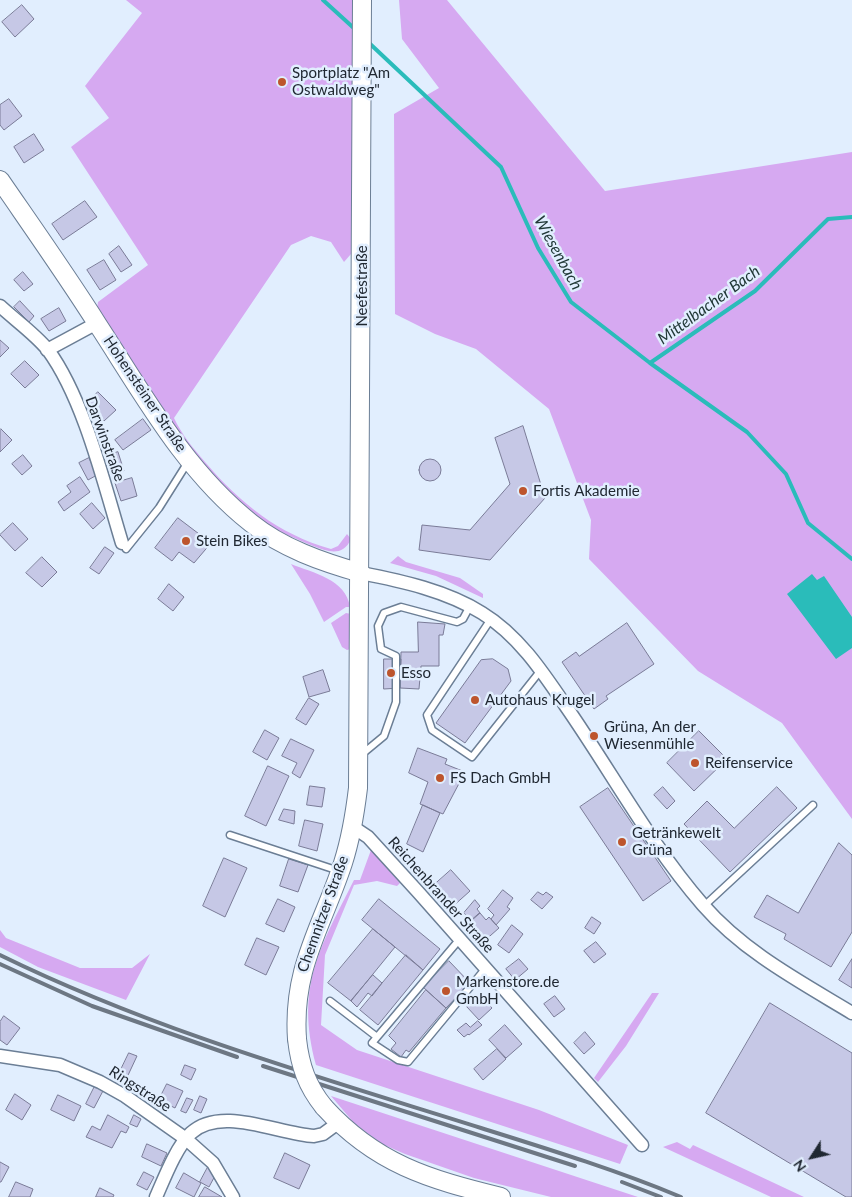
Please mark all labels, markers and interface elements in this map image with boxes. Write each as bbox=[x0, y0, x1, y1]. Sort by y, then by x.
place label: Sportplatz "Am Ostwaldweg" bbox=[292, 64, 390, 99]
marker: Sportplatz "Am Ostwaldweg" bbox=[276, 76, 288, 88]
water label: Wiesenbach bbox=[530, 213, 586, 293]
street label: Neefestraße bbox=[353, 245, 371, 327]
water label: Mittelbacher Bach bbox=[654, 261, 764, 349]
street label: Hohensteiner Straße bbox=[100, 333, 190, 455]
street label: Darwinstraße bbox=[81, 394, 129, 484]
place label: Fortis Akademie bbox=[533, 482, 640, 500]
marker: Fortis Akademie bbox=[517, 485, 529, 497]
place label: Stein Bikes bbox=[196, 532, 268, 550]
marker: Stein Bikes bbox=[180, 535, 192, 547]
place label: Esso bbox=[401, 664, 431, 682]
marker: Esso bbox=[385, 667, 397, 679]
place label: Autohaus Krugel bbox=[485, 691, 595, 709]
marker: Autohaus Krugel bbox=[469, 694, 481, 706]
place label: Grüna, An der Wiesenmühle bbox=[604, 718, 696, 753]
marker: Grüna, An der Wiesenmühle bbox=[588, 730, 600, 742]
place label: Reifenservice bbox=[705, 754, 793, 772]
marker: Reifenservice bbox=[689, 757, 701, 769]
place label: FS Dach GmbH bbox=[450, 769, 551, 787]
marker: FS Dach GmbH bbox=[434, 772, 446, 784]
place label: Getränkewelt Grüna bbox=[632, 824, 721, 859]
street label: Reichenbrander Straße bbox=[384, 833, 498, 957]
marker: Getränkewelt Grüna bbox=[616, 836, 628, 848]
street label: Chemnitzer Straße bbox=[294, 853, 352, 975]
place label: Markenstore.de GmbH bbox=[456, 973, 559, 1008]
marker: Markenstore.de GmbH bbox=[440, 985, 452, 997]
street label: Ringstraße bbox=[106, 1062, 174, 1116]
north arrow bbox=[787, 1132, 837, 1182]
text: N bbox=[789, 1157, 809, 1175]

